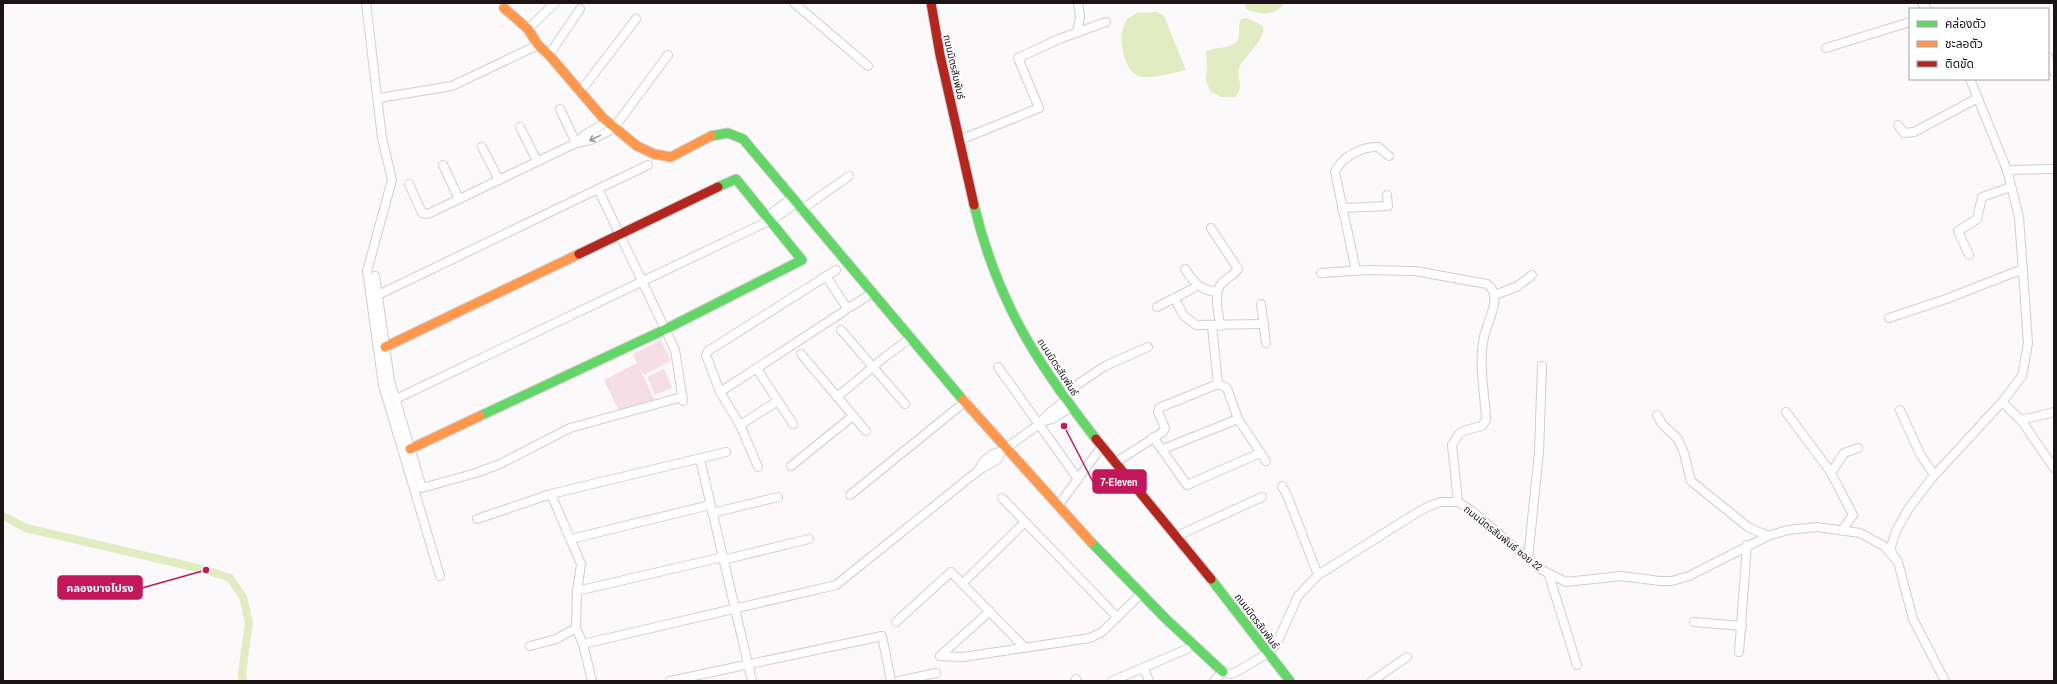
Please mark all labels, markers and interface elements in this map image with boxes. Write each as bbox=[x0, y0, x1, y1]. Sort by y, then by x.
legend bbox=[1909, 8, 2049, 80]
text: คล่องตัว bbox=[1945, 16, 1986, 32]
street label: ถนนมิตรสัมพันธ์ bbox=[940, 33, 968, 101]
text: ชะลอตัว bbox=[1945, 36, 1983, 52]
text: ติดขัด bbox=[1945, 56, 1974, 72]
one-way arrow bbox=[589, 135, 601, 142]
street label: ถนนมิตรสัมพันธ์ bbox=[1035, 336, 1082, 398]
callout: 7-Eleven bbox=[1093, 470, 1146, 493]
text: 7-Eleven bbox=[1100, 475, 1138, 489]
street label: ถนนมิตรสัมพันธ์ ซอย 22 bbox=[1461, 502, 1545, 574]
callout: คลองบางโปรง bbox=[58, 576, 142, 599]
text: คลองบางโปรง bbox=[66, 581, 134, 595]
street label: ถนนมิตรสัมพันธ์ bbox=[1232, 591, 1282, 651]

